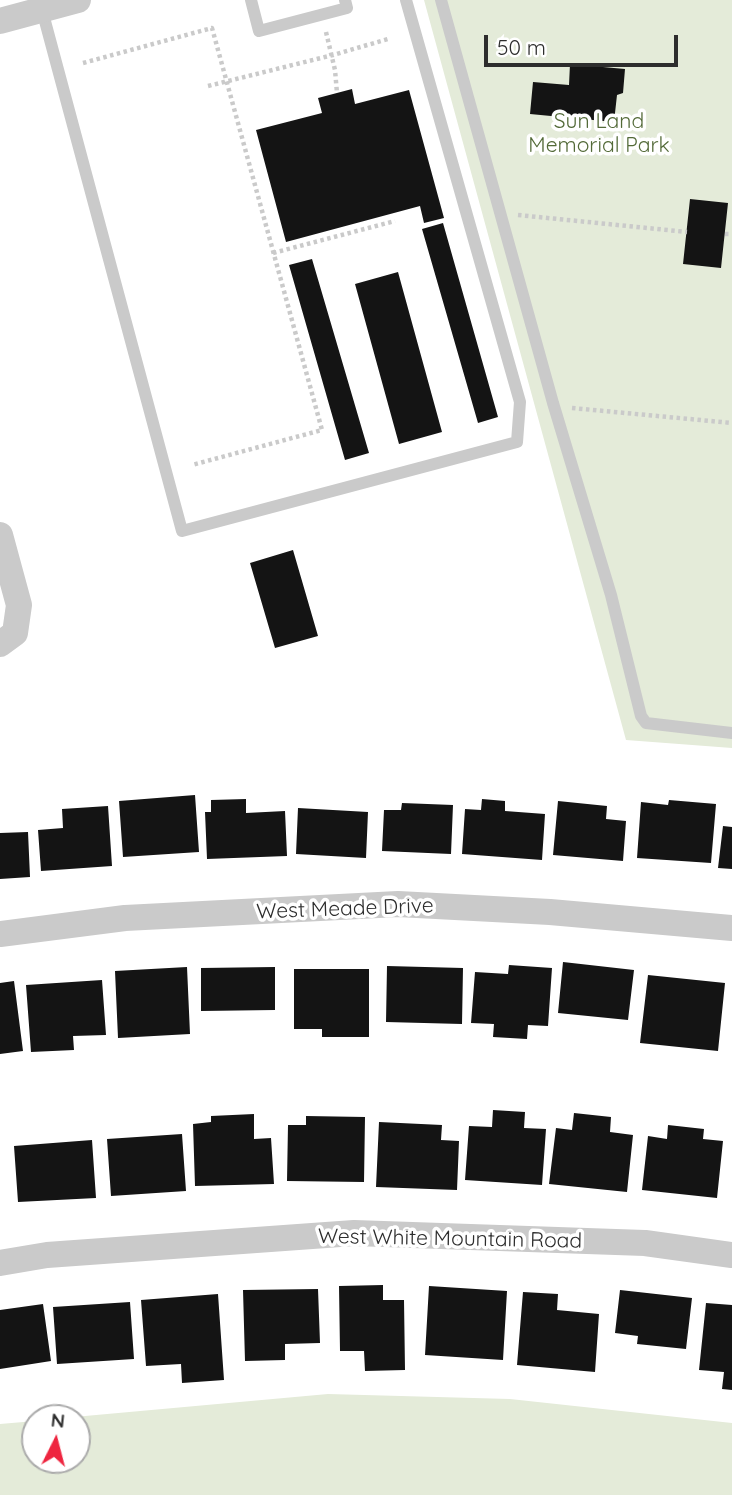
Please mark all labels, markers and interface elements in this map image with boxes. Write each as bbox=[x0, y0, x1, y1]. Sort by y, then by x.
scale bar bbox=[487, 21, 681, 65]
text: 50 m bbox=[497, 34, 546, 60]
park label: Sun Land Memorial Park bbox=[528, 109, 670, 159]
street label: West Meade Drive bbox=[256, 893, 434, 925]
street label: West White Mountain Road bbox=[318, 1224, 582, 1254]
north arrow bbox=[21, 1404, 91, 1474]
text: N bbox=[50, 1407, 66, 1433]

